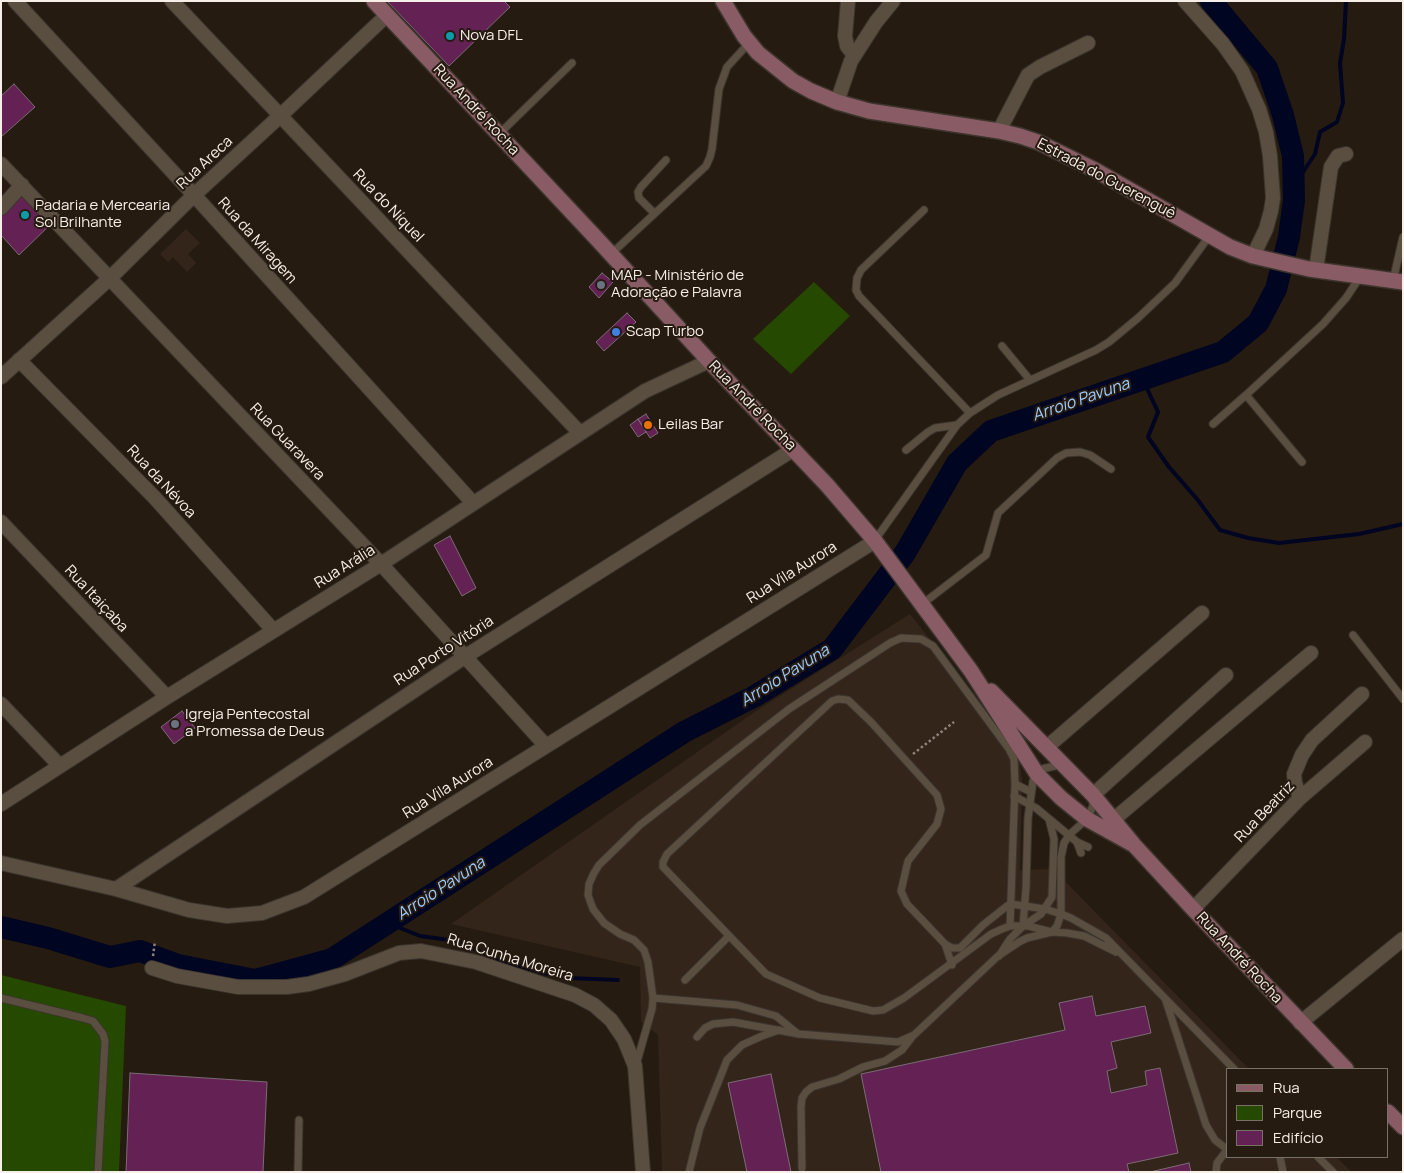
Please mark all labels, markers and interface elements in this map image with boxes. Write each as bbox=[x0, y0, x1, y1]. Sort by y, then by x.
place label: Nova DFL bbox=[460, 27, 523, 45]
marker: Nova DFL bbox=[444, 30, 456, 42]
street label: Rua André Rocha bbox=[429, 61, 523, 159]
street label: Rua Areca bbox=[173, 133, 237, 193]
street label: Estrada do Guerenguê bbox=[1034, 135, 1178, 223]
street label: Rua do Níquel bbox=[349, 166, 427, 246]
street label: Rua da Miragem bbox=[214, 194, 300, 288]
place label: Padaria e Mercearia Sol Brilhante bbox=[35, 197, 170, 232]
marker: Padaria e Mercearia Sol Brilhante bbox=[19, 209, 31, 221]
place label: MAP - Ministério de Adoração e Palavra bbox=[611, 267, 744, 302]
marker: MAP - Ministério de Adoração e Palavra bbox=[595, 279, 607, 291]
place label: Scap Turbo bbox=[626, 323, 704, 341]
marker: Scap Turbo bbox=[610, 326, 622, 338]
street label: Rua André Rocha bbox=[705, 357, 799, 455]
water label: Arroio Pavuna bbox=[1030, 374, 1132, 426]
street label: Rua Guaravera bbox=[246, 400, 328, 484]
place label: Leilas Bar bbox=[658, 416, 724, 434]
marker: Leilas Bar bbox=[642, 419, 654, 431]
street label: Rua da Névoa bbox=[123, 442, 199, 522]
street label: Rua Vila Aurora bbox=[744, 538, 840, 608]
street label: Rua Arália bbox=[311, 541, 379, 593]
street label: Rua Itaiçaba bbox=[60, 562, 132, 636]
street label: Rua Porto Vitória bbox=[391, 612, 497, 690]
water label: Arroio Pavuna bbox=[737, 641, 833, 711]
place label: Igreja Pentecostal a Promessa de Deus bbox=[185, 706, 324, 741]
marker: Igreja Pentecostal a Promessa de Deus bbox=[169, 718, 181, 730]
street label: Rua Vila Aurora bbox=[400, 753, 496, 823]
street label: Rua Beatriz bbox=[1231, 777, 1299, 847]
water label: Arroio Pavuna bbox=[393, 853, 489, 925]
street label: Rua André Rocha bbox=[1192, 909, 1286, 1007]
street label: Rua Cunha Moreira bbox=[445, 930, 575, 986]
legend bbox=[1226, 1068, 1389, 1158]
text: Rua bbox=[1273, 1077, 1300, 1098]
text: Parque bbox=[1273, 1102, 1322, 1123]
text: Edifício bbox=[1273, 1127, 1323, 1148]

